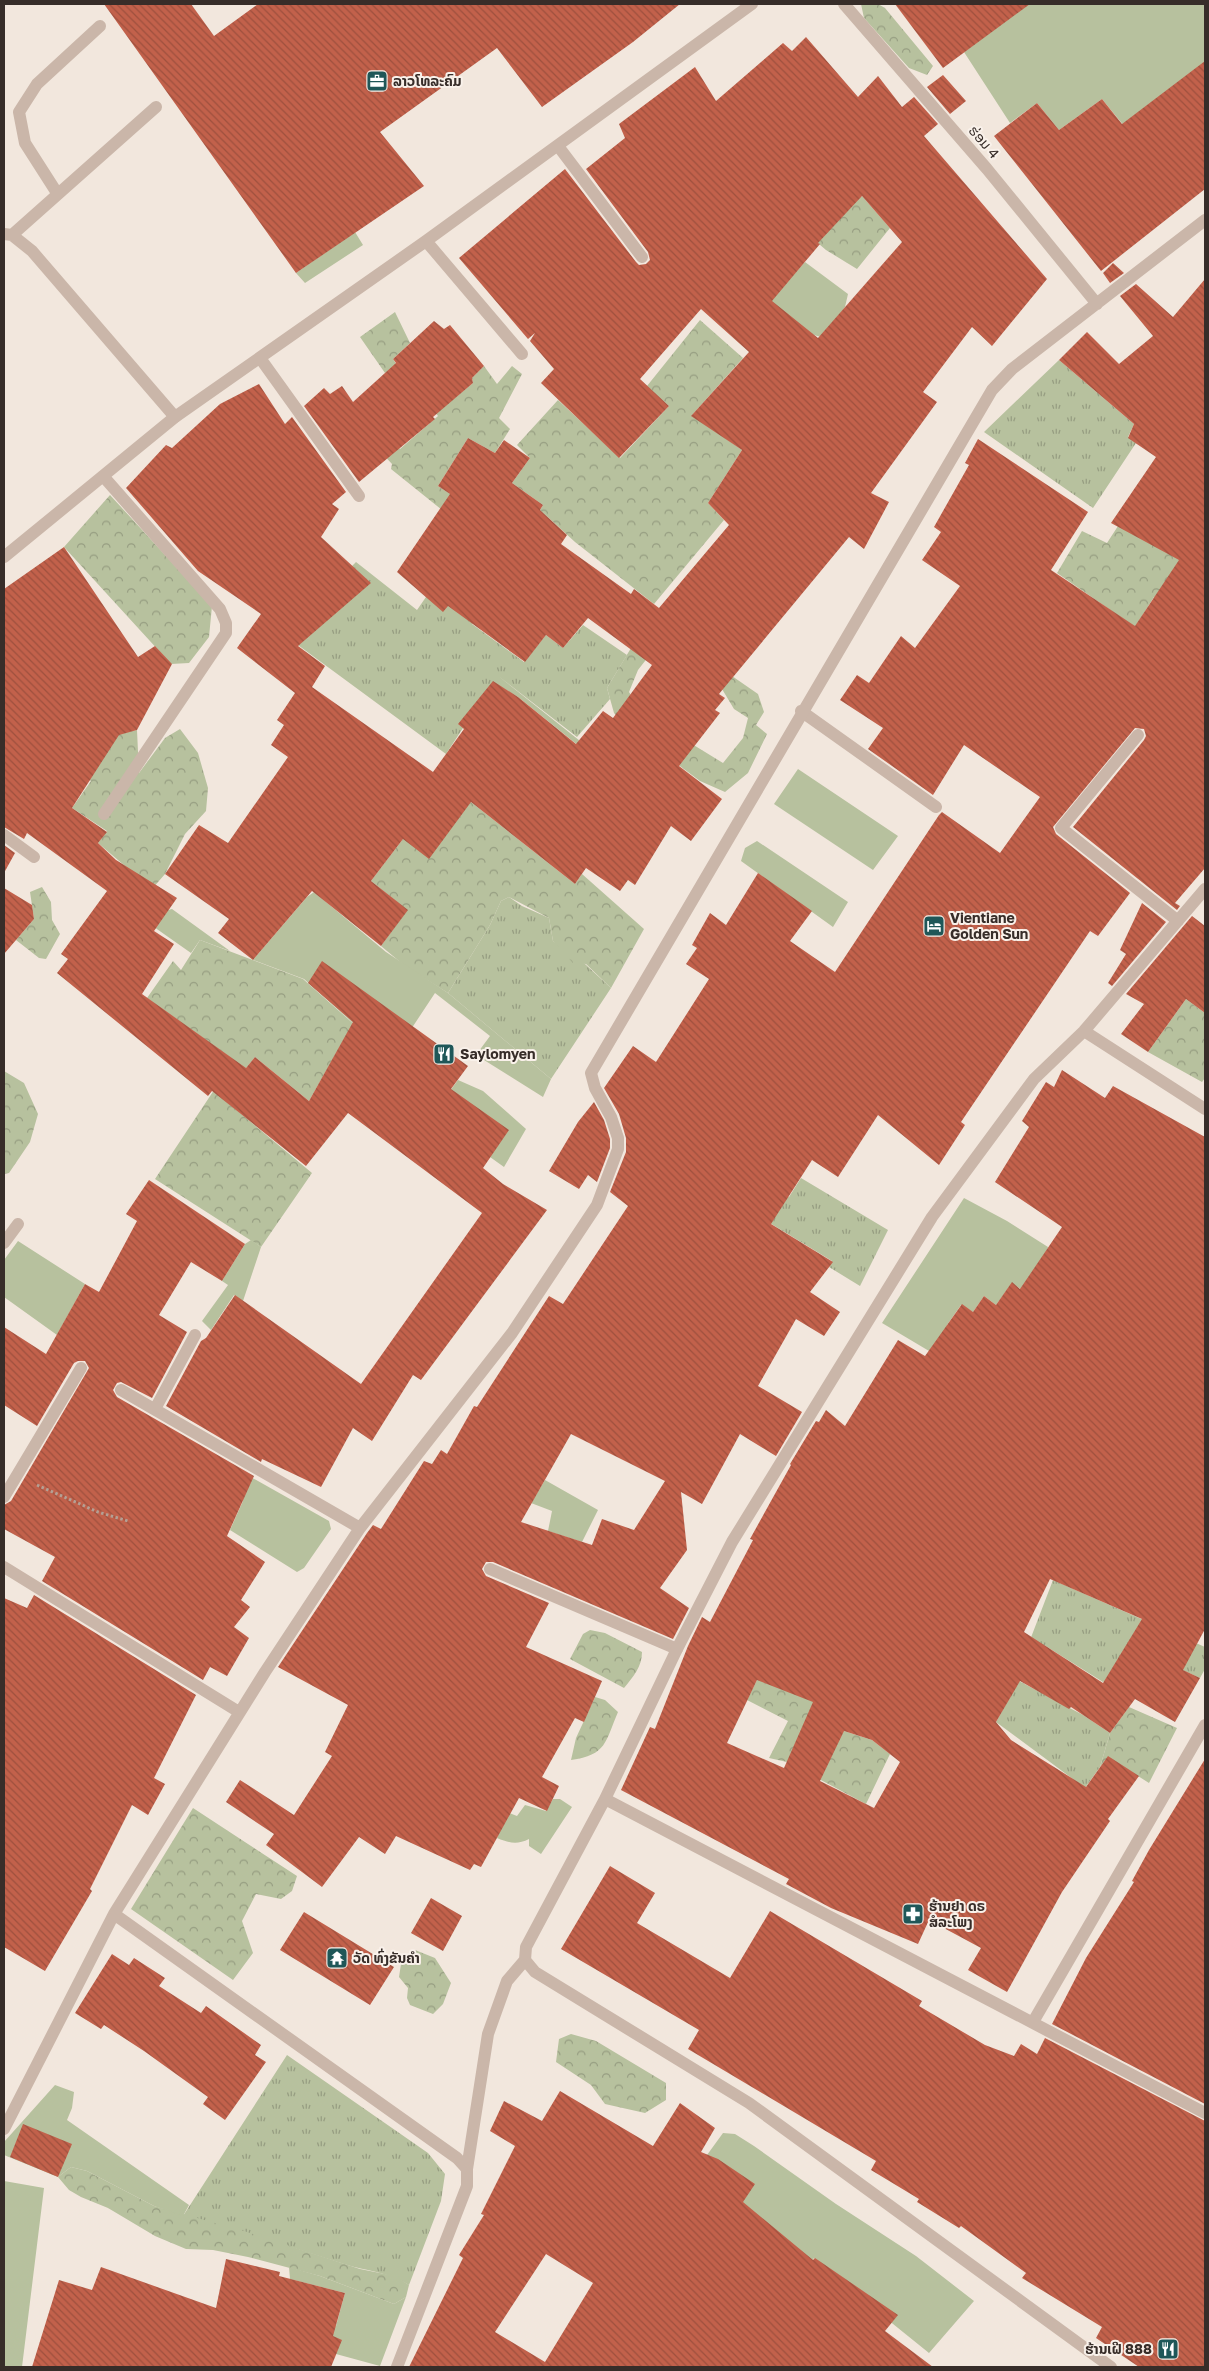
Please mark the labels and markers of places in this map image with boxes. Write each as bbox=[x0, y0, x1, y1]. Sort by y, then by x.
office icon: ລາວໂທລະຄົມ bbox=[365, 69, 389, 93]
place label: ລາວໂທລະຄົມ bbox=[393, 72, 462, 89]
place label: Vientiane Golden Sun bbox=[950, 909, 1028, 942]
hotel icon: Vientiane Golden Sun bbox=[922, 914, 946, 938]
restaurant icon: Saylomyen bbox=[432, 1042, 456, 1066]
place label: Saylomyen bbox=[460, 1045, 536, 1062]
place label: ຮ້ານຢາ ດຣ ສໍລະໂພງ bbox=[929, 1897, 985, 1930]
pharmacy icon: ຮ້ານຢາ ດຣ ສໍລະໂພງ bbox=[901, 1902, 925, 1926]
temple icon: ວັດ ທົ່ງຂັນຄຳ bbox=[325, 1946, 349, 1970]
place label: ວັດ ທົ່ງຂັນຄຳ bbox=[353, 1948, 420, 1966]
restaurant icon: ຮ້ານເຝີ 888 bbox=[1156, 2337, 1180, 2361]
place label: ຮ້ານເຝີ 888 bbox=[1085, 2340, 1152, 2357]

